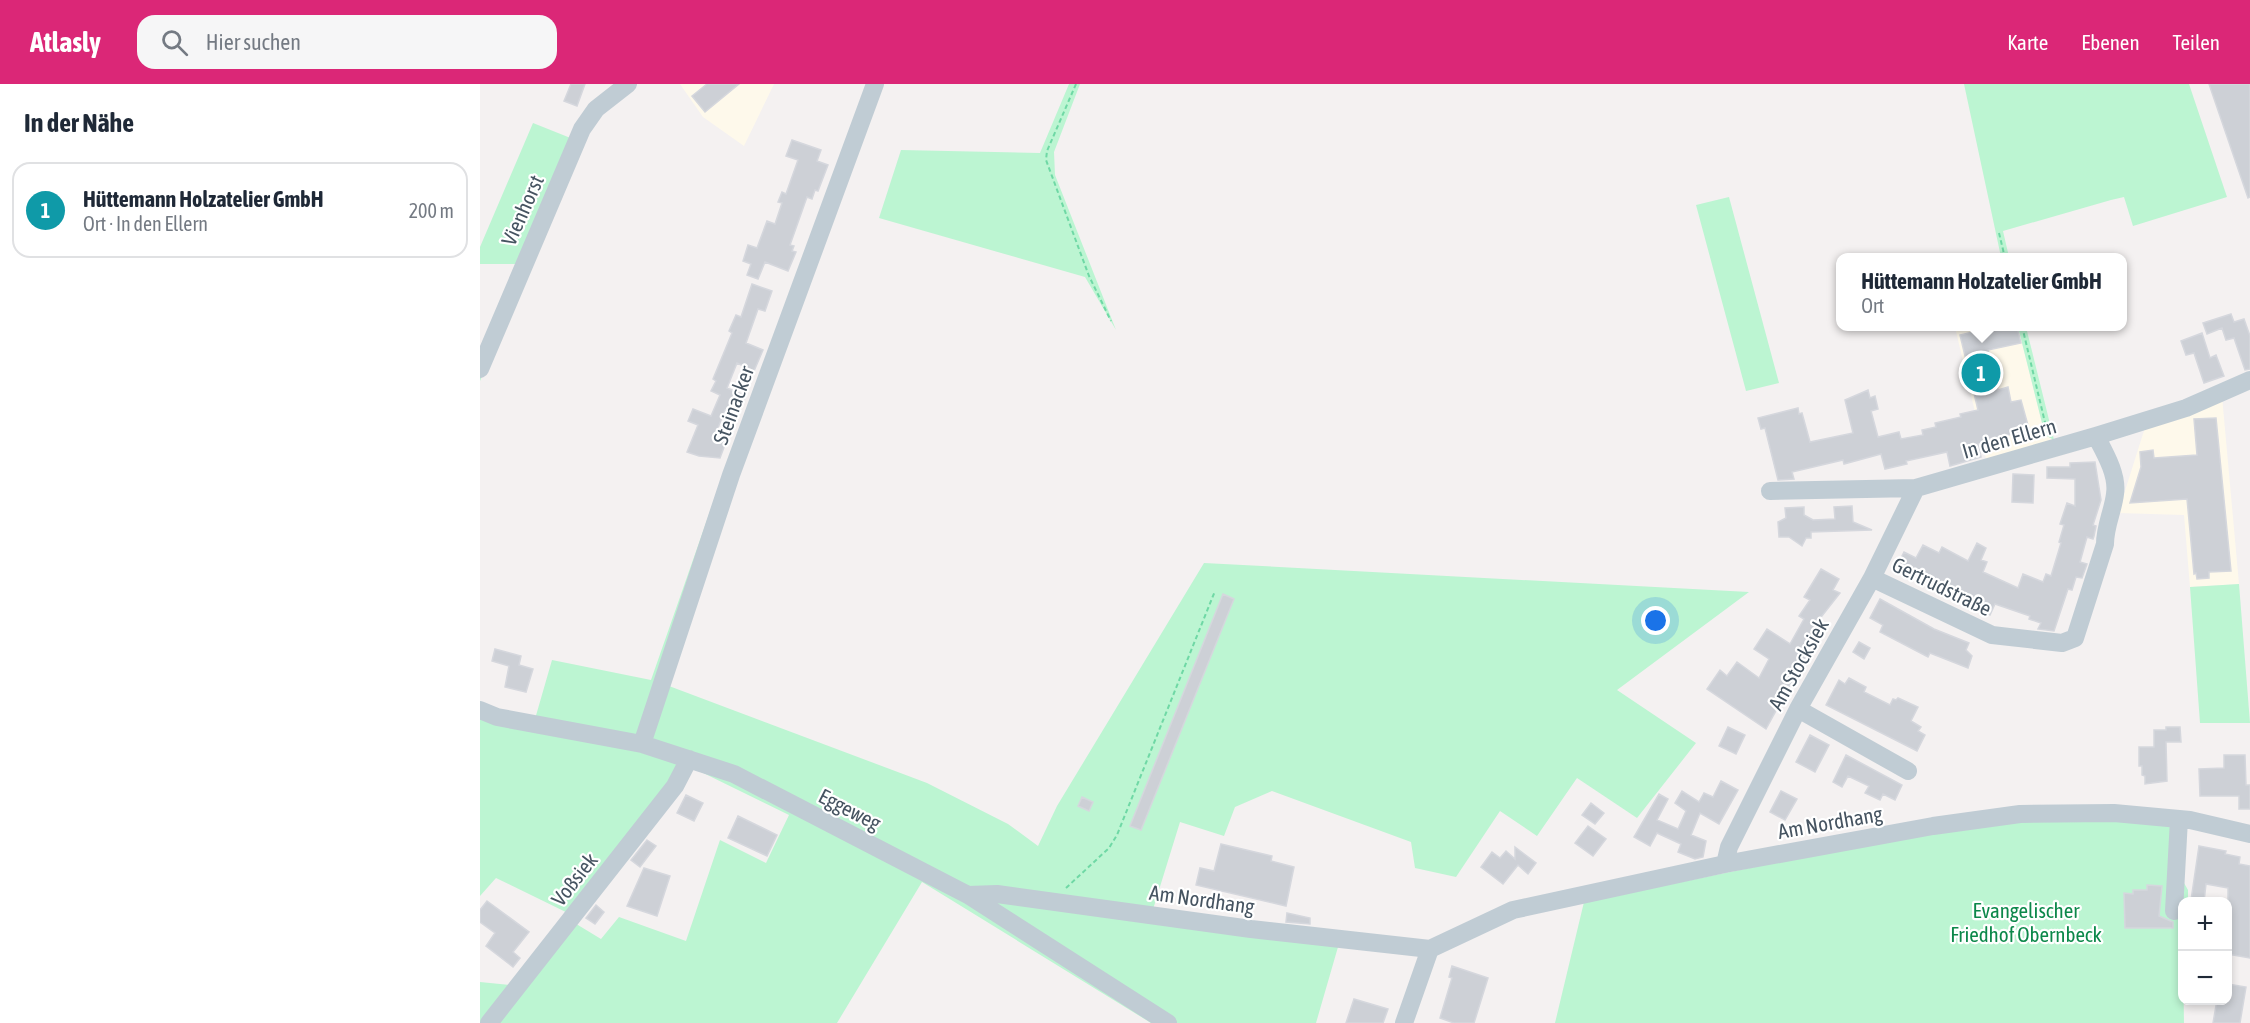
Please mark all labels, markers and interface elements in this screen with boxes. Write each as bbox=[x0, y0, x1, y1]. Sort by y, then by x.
search box bbox=[137, 15, 557, 69]
text: Atlasly bbox=[30, 26, 101, 58]
icon: search bbox=[158, 26, 191, 59]
text: Hier suchen bbox=[206, 29, 301, 55]
text: Karte bbox=[2007, 30, 2048, 54]
text: Ebenen bbox=[2081, 30, 2140, 54]
text: Teilen bbox=[2173, 30, 2220, 54]
text: In der Nähe bbox=[24, 108, 134, 138]
street label: Vienhorst bbox=[496, 171, 548, 249]
text: Hüttemann Holzatelier GmbH bbox=[83, 186, 324, 212]
text: 1 bbox=[41, 199, 50, 222]
text: 200 m bbox=[409, 199, 454, 222]
text: Ort · In den Ellern bbox=[83, 212, 208, 235]
popup bbox=[1836, 253, 2127, 331]
text: Hüttemann Holzatelier GmbH bbox=[1861, 268, 2102, 294]
text: Ort bbox=[1861, 294, 1884, 317]
pin: 1 bbox=[1962, 350, 2000, 396]
street label: Steinacker bbox=[708, 362, 758, 447]
street label: In den Ellern bbox=[1959, 413, 2059, 463]
street label: Gertrudstraße bbox=[1888, 552, 1996, 620]
your location bbox=[1641, 606, 1670, 635]
street label: Am Stocksiek bbox=[1763, 614, 1833, 714]
street label: Eggeweg bbox=[815, 783, 885, 835]
street label: Am Nordhang bbox=[1776, 801, 1884, 843]
street label: Voßsiek bbox=[546, 848, 602, 910]
street label: Am Nordhang bbox=[1148, 880, 1256, 918]
map controls bbox=[2178, 897, 2232, 1005]
button: + bbox=[2178, 897, 2232, 951]
park label: Evangelischer Friedhof Obernbeck bbox=[1950, 898, 2102, 946]
button: − bbox=[2178, 951, 2232, 1005]

